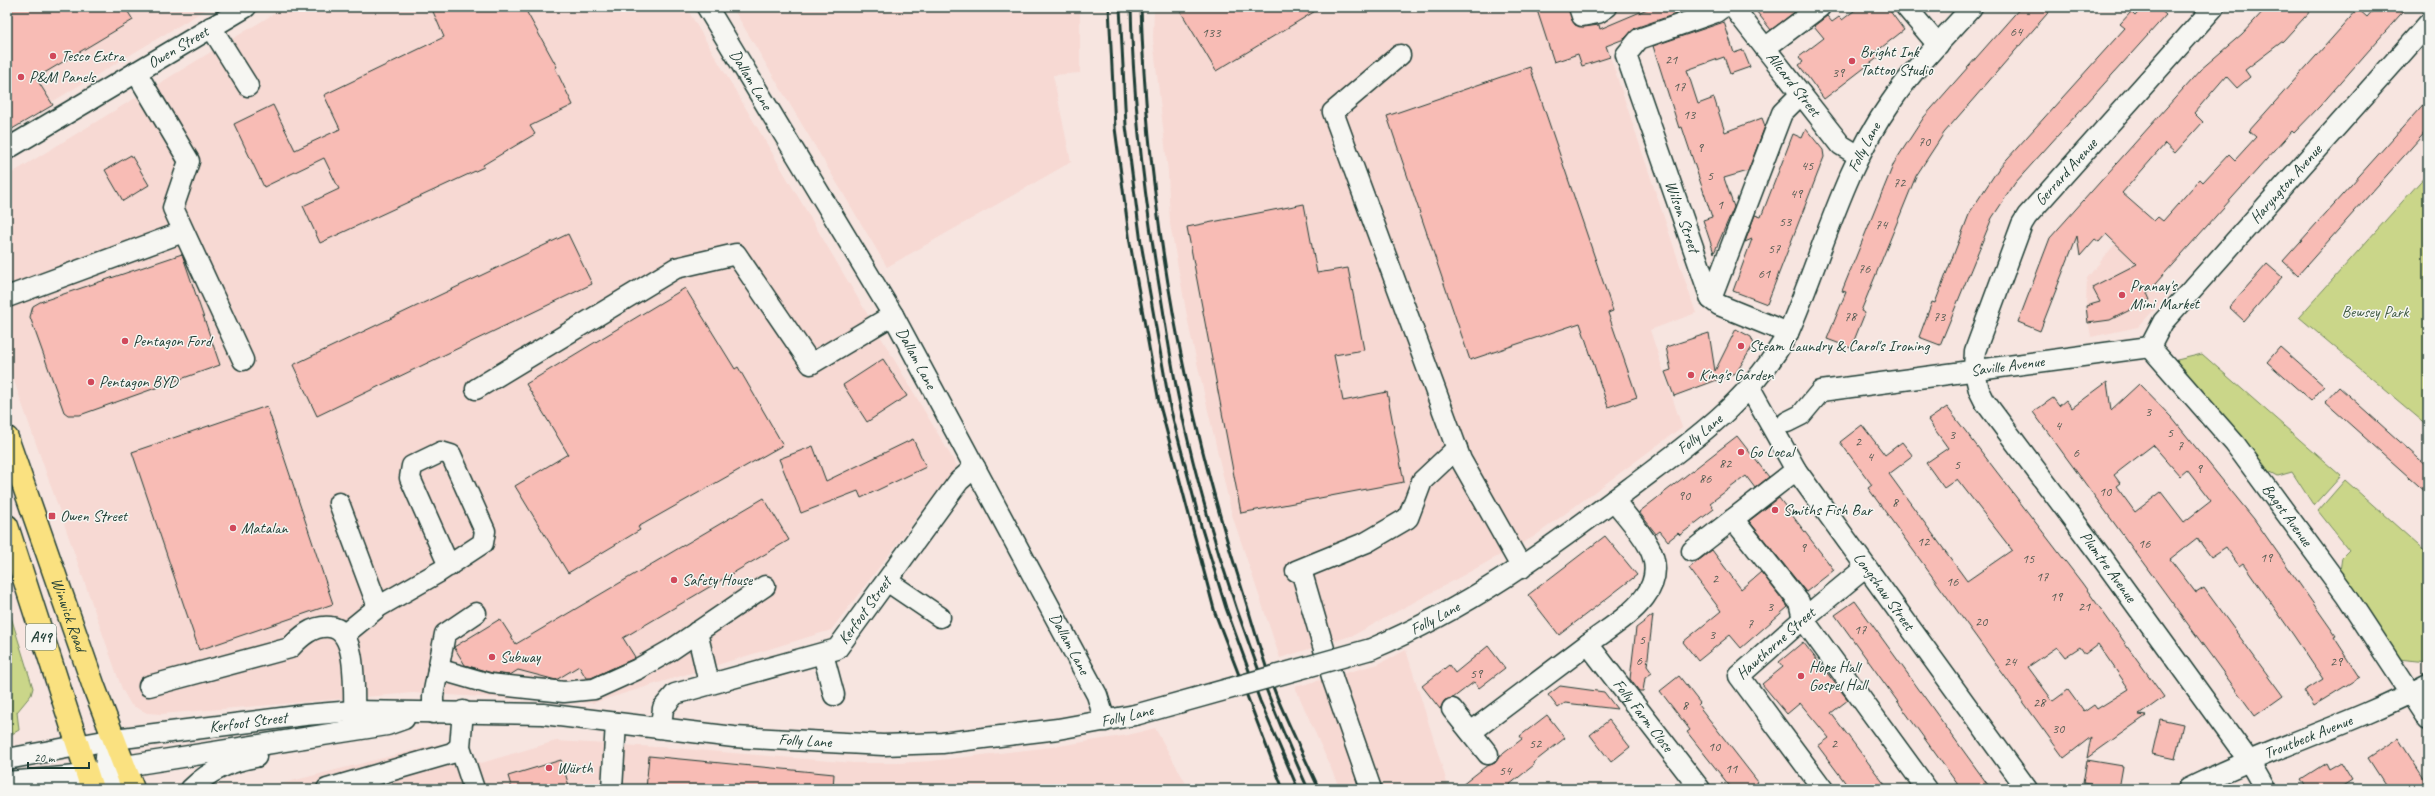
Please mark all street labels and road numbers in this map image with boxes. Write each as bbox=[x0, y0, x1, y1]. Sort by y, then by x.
street label: Owen Street bbox=[144, 21, 214, 73]
street label: Dallam Lane bbox=[725, 46, 778, 115]
street label: Allcard Street bbox=[1762, 48, 1826, 122]
street label: Folly Lane bbox=[1843, 117, 1886, 175]
street label: Gerrard Avenue bbox=[2031, 133, 2103, 210]
street label: Haryngton Avenue bbox=[2245, 139, 2327, 228]
street label: Wilson Street bbox=[1661, 178, 1705, 258]
street label: Dallam Lane bbox=[892, 324, 942, 394]
street label: Saville Avenue bbox=[1969, 351, 2047, 381]
street label: Folly Lane bbox=[1673, 408, 1728, 459]
street label: Bagot Avenue bbox=[2258, 480, 2318, 552]
street label: Plumtre Avenue bbox=[2075, 527, 2142, 608]
street label: Longshaw Street bbox=[1849, 549, 1920, 636]
street label: Kerfoot Street bbox=[834, 571, 897, 648]
street label: Winwick Road bbox=[47, 575, 92, 657]
street label: Folly Lane bbox=[1407, 596, 1465, 639]
street label: Hawthorne Street bbox=[1732, 602, 1821, 684]
street label: Dallam Lane bbox=[1045, 610, 1095, 680]
road number: A49 bbox=[26, 624, 56, 650]
street label: Folly Farm Close bbox=[1609, 675, 1679, 757]
street label: Folly Lane bbox=[1099, 700, 1157, 732]
street label: Kerfoot Street bbox=[208, 707, 291, 737]
street label: Troutbeck Avenue bbox=[2261, 710, 2357, 764]
street label: Folly Lane bbox=[778, 729, 834, 752]

